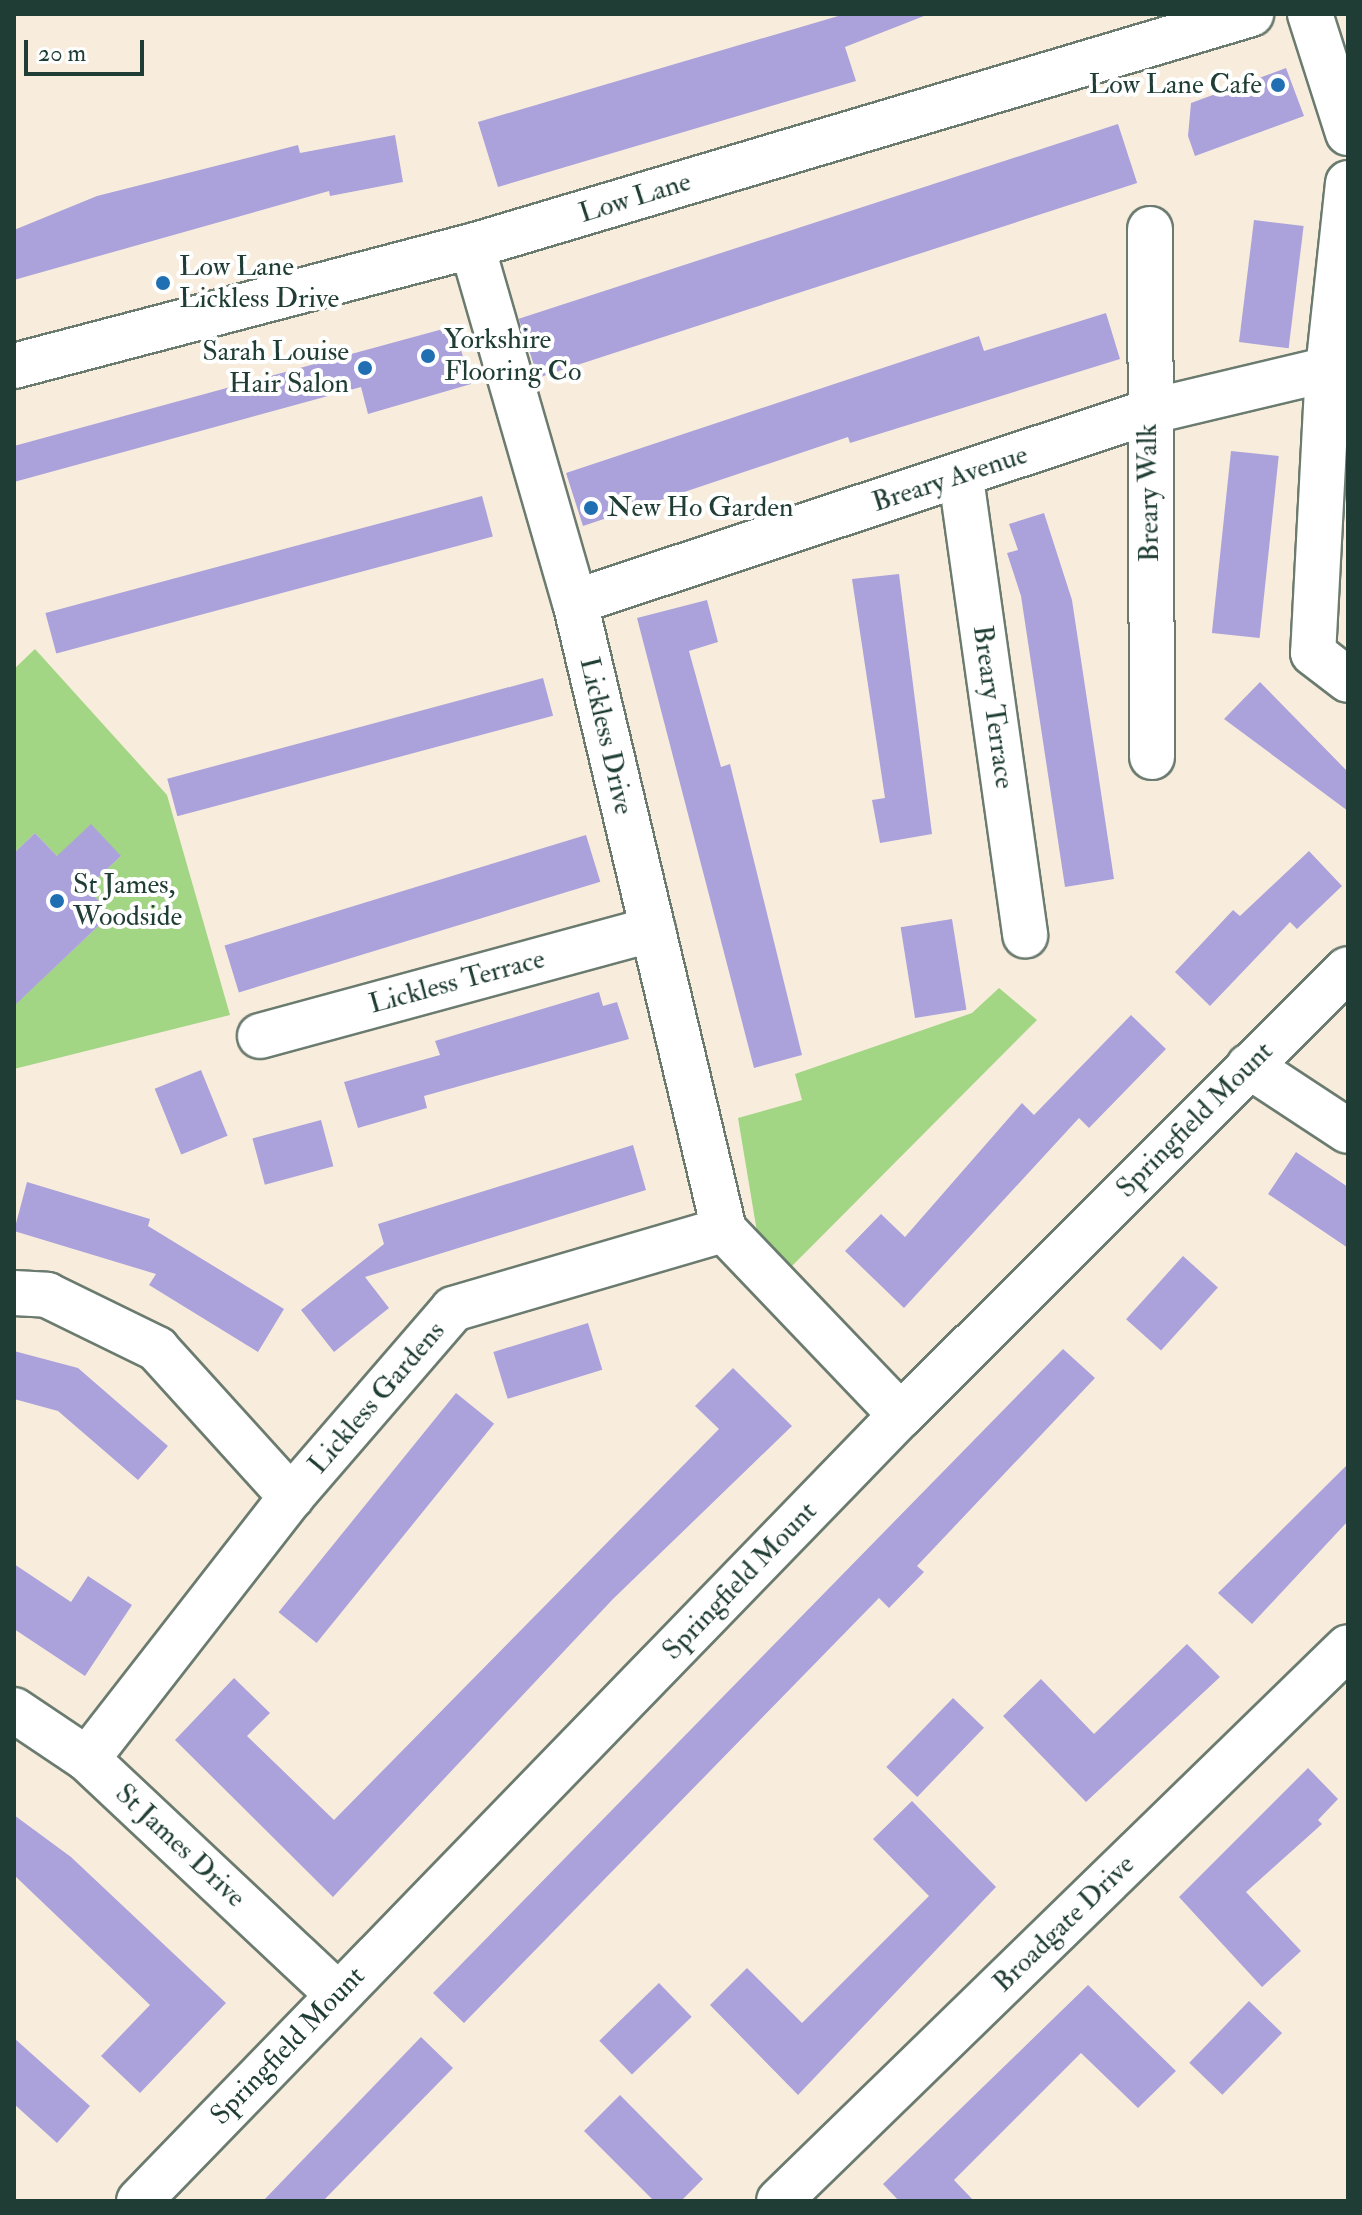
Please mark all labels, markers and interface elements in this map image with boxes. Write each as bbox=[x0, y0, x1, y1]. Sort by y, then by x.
scale bar bbox=[28, 24, 148, 74]
text: 20 m bbox=[38, 38, 86, 69]
place label: Low Lane Cafe bbox=[1089, 68, 1262, 102]
marker: Low Lane Cafe bbox=[1269, 76, 1287, 94]
street label: Low Lane bbox=[575, 165, 695, 231]
place label: Low Lane Lickless Drive bbox=[179, 250, 339, 316]
marker: Low Lane Lickless Drive bbox=[154, 274, 172, 292]
place label: Yorkshire Flooring Co bbox=[444, 323, 582, 389]
place label: Sarah Louise Hair Salon bbox=[202, 335, 349, 401]
marker: Yorkshire Flooring Co bbox=[419, 347, 437, 365]
marker: Sarah Louise Hair Salon bbox=[356, 359, 374, 377]
street label: Breary Walk bbox=[1131, 423, 1167, 563]
street label: Breary Avenue bbox=[868, 438, 1032, 520]
place label: New Ho Garden bbox=[607, 491, 793, 525]
marker: New Ho Garden bbox=[582, 499, 600, 517]
street label: Breary Terrace bbox=[965, 623, 1021, 791]
street label: Lickless Drive bbox=[572, 654, 640, 818]
place label: St James, Woodside bbox=[73, 868, 182, 934]
marker: St James, Woodside bbox=[48, 892, 66, 910]
street label: Lickless Terrace bbox=[365, 942, 549, 1022]
street label: Springfield Mount bbox=[1110, 1035, 1280, 1205]
street label: Lickless Gardens bbox=[302, 1315, 452, 1481]
street label: Springfield Mount bbox=[656, 1495, 824, 1667]
street label: St James Drive bbox=[108, 1777, 252, 1915]
street label: Broadgate Drive bbox=[986, 1848, 1142, 2000]
street label: Springfield Mount bbox=[204, 1960, 372, 2132]

